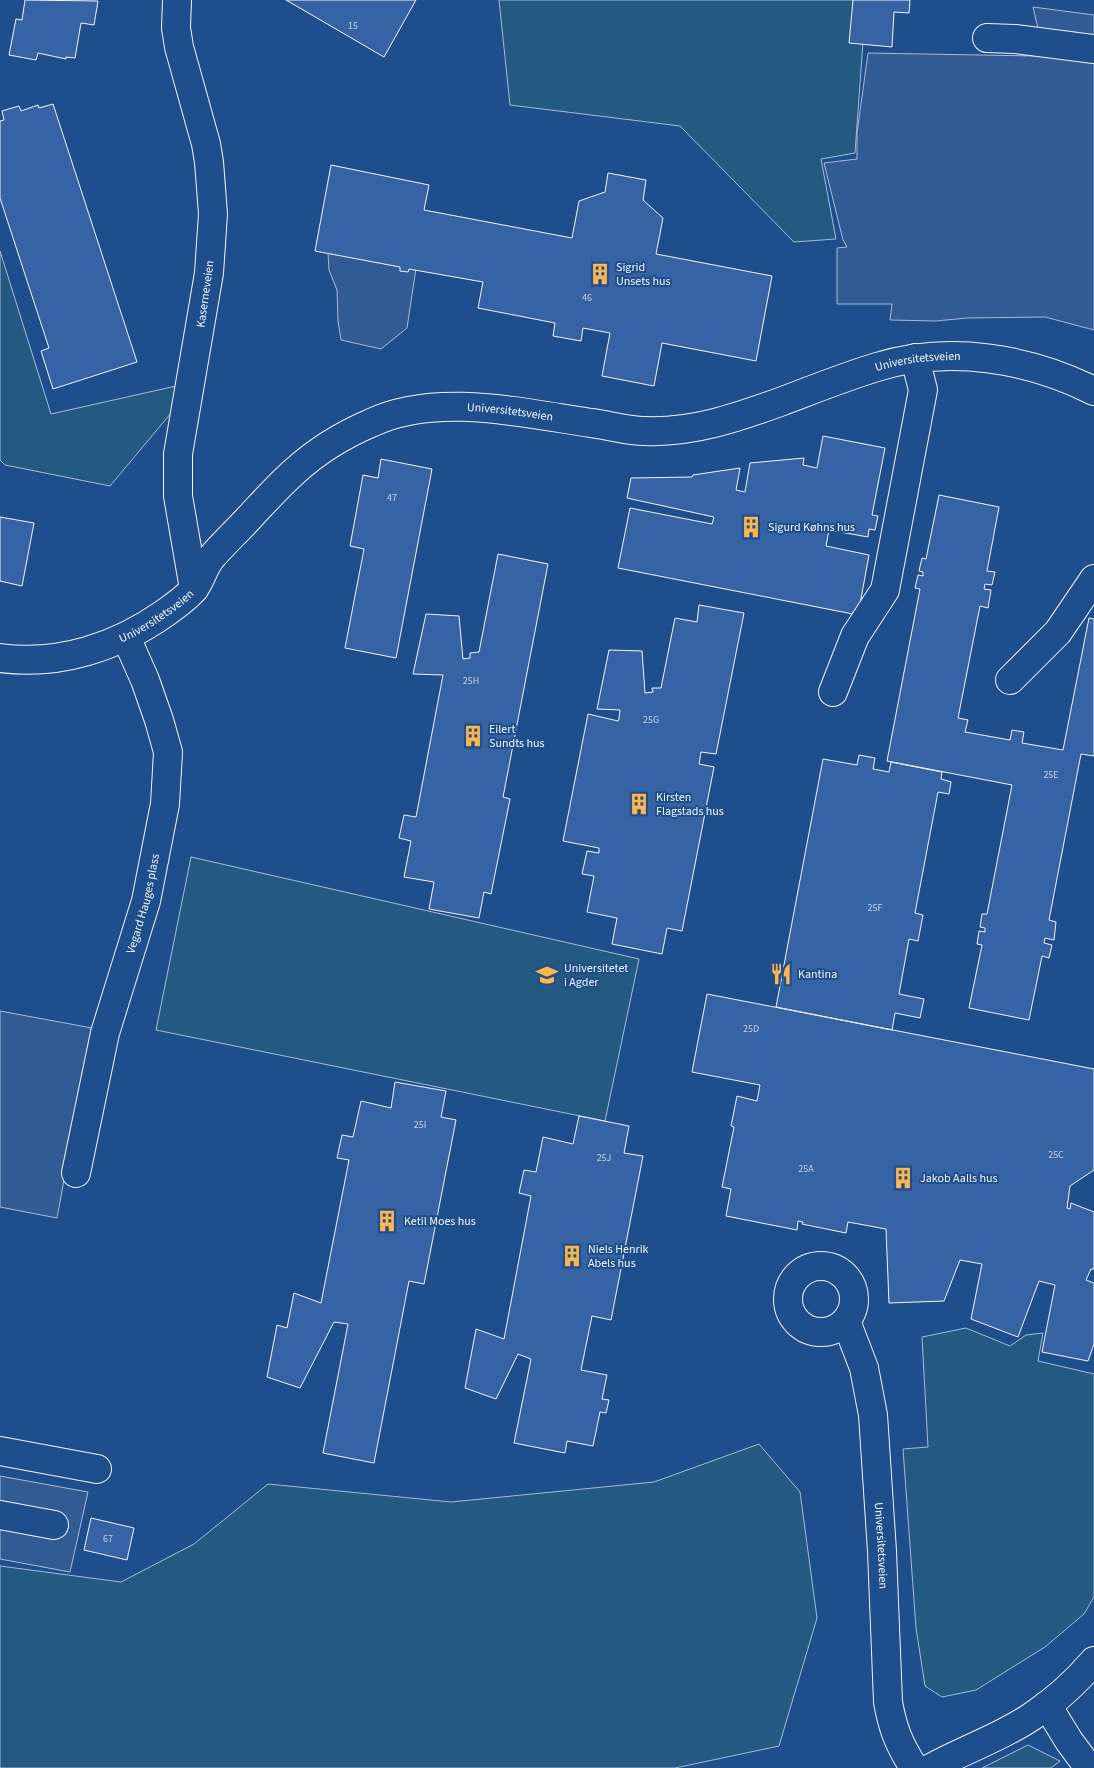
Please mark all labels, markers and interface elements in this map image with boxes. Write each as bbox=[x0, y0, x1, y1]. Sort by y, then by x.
house number: 15 bbox=[348, 19, 358, 33]
street label: Kaserneveien bbox=[192, 259, 219, 329]
place label: Sigrid Unsets hus bbox=[616, 259, 671, 290]
building icon: Sigrid Unsets hus bbox=[587, 261, 613, 287]
house number: 46 bbox=[582, 291, 592, 305]
street label: Universitetsveien bbox=[873, 348, 961, 376]
street label: Universitetsveien bbox=[467, 399, 554, 426]
house number: 47 bbox=[387, 491, 397, 505]
building icon: Sigurd Køhns hus bbox=[738, 514, 764, 540]
place label: Sigurd Køhns hus bbox=[768, 519, 855, 536]
street label: Universitetsveien bbox=[116, 586, 198, 647]
house number: 25H bbox=[463, 674, 479, 688]
house number: 25G bbox=[643, 713, 659, 727]
place label: Eilert Sundts hus bbox=[489, 721, 545, 752]
building icon: Eilert Sundts hus bbox=[460, 723, 486, 749]
house number: 25E bbox=[1043, 768, 1059, 782]
place label: Kirsten Flagstads hus bbox=[656, 789, 724, 820]
building icon: Kirsten Flagstads hus bbox=[626, 791, 652, 817]
street label: Vegard Hauges plass bbox=[122, 852, 164, 956]
house number: 25F bbox=[868, 901, 882, 915]
place label: Universitetet i Agder bbox=[564, 960, 628, 991]
restaurant icon: Kantina bbox=[768, 961, 794, 987]
school or university icon: Universitetet i Agder bbox=[534, 962, 560, 988]
place label: Kantina bbox=[798, 966, 837, 983]
house number: 25D bbox=[743, 1022, 759, 1036]
house number: 25I bbox=[414, 1118, 426, 1132]
house number: 25C bbox=[1048, 1148, 1064, 1162]
house number: 25J bbox=[597, 1151, 611, 1165]
house number: 25A bbox=[798, 1162, 814, 1176]
building icon: Jakob Aalls hus bbox=[890, 1165, 916, 1191]
place label: Jakob Aalls hus bbox=[920, 1170, 998, 1187]
building icon: Ketil Moes hus bbox=[374, 1208, 400, 1234]
place label: Ketil Moes hus bbox=[404, 1213, 476, 1230]
place label: Niels Henrik Abels hus bbox=[588, 1241, 649, 1272]
building icon: Niels Henrik Abels hus bbox=[559, 1243, 585, 1269]
street label: Universitetsveien bbox=[870, 1502, 891, 1589]
house number: 67 bbox=[103, 1532, 113, 1546]

